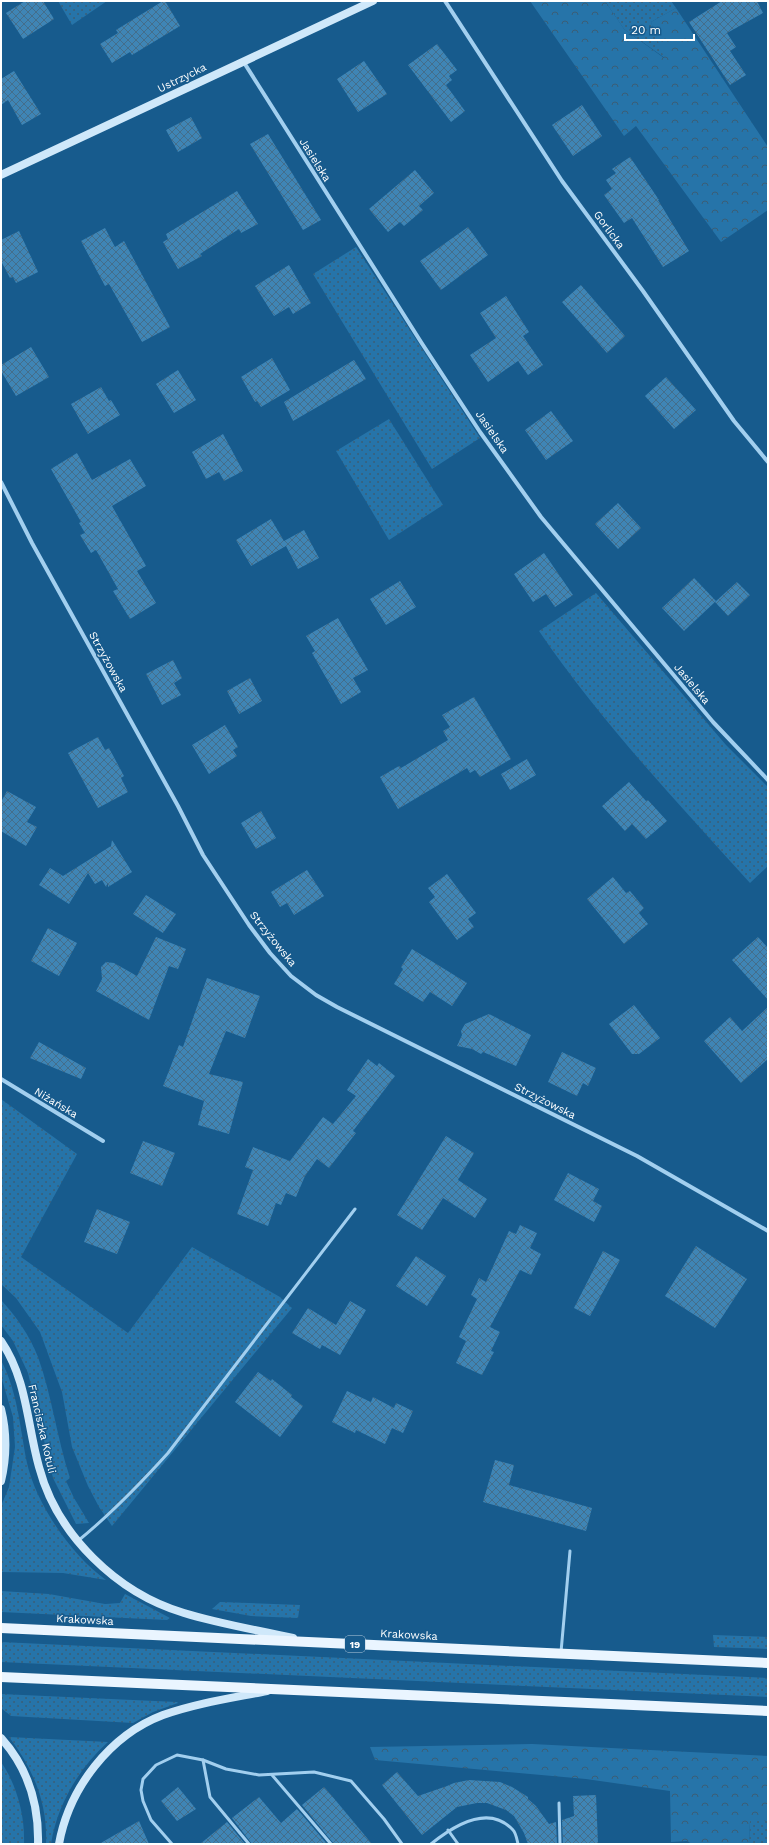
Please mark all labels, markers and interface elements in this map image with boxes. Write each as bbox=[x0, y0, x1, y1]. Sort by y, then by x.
scale bar bbox=[625, 16, 694, 42]
text: 20 m bbox=[631, 23, 661, 37]
street label: Ustrzycka bbox=[155, 61, 209, 95]
street label: Jasielska bbox=[297, 136, 333, 184]
street label: Gorlicka bbox=[591, 208, 627, 252]
street label: Jasielska bbox=[473, 408, 511, 456]
street label: Strzyżowska bbox=[86, 629, 130, 695]
street label: Jasielska bbox=[671, 661, 713, 707]
street label: Strzyżowska bbox=[247, 909, 299, 969]
street label: Strzyżowska bbox=[512, 1080, 578, 1122]
street label: Niżańska bbox=[32, 1085, 80, 1121]
street label: Franciszka Kotuli bbox=[25, 1383, 59, 1475]
street label: Krakowska bbox=[56, 1612, 114, 1628]
street label: Krakowska bbox=[380, 1627, 438, 1643]
road number: 19 bbox=[345, 1636, 365, 1652]

